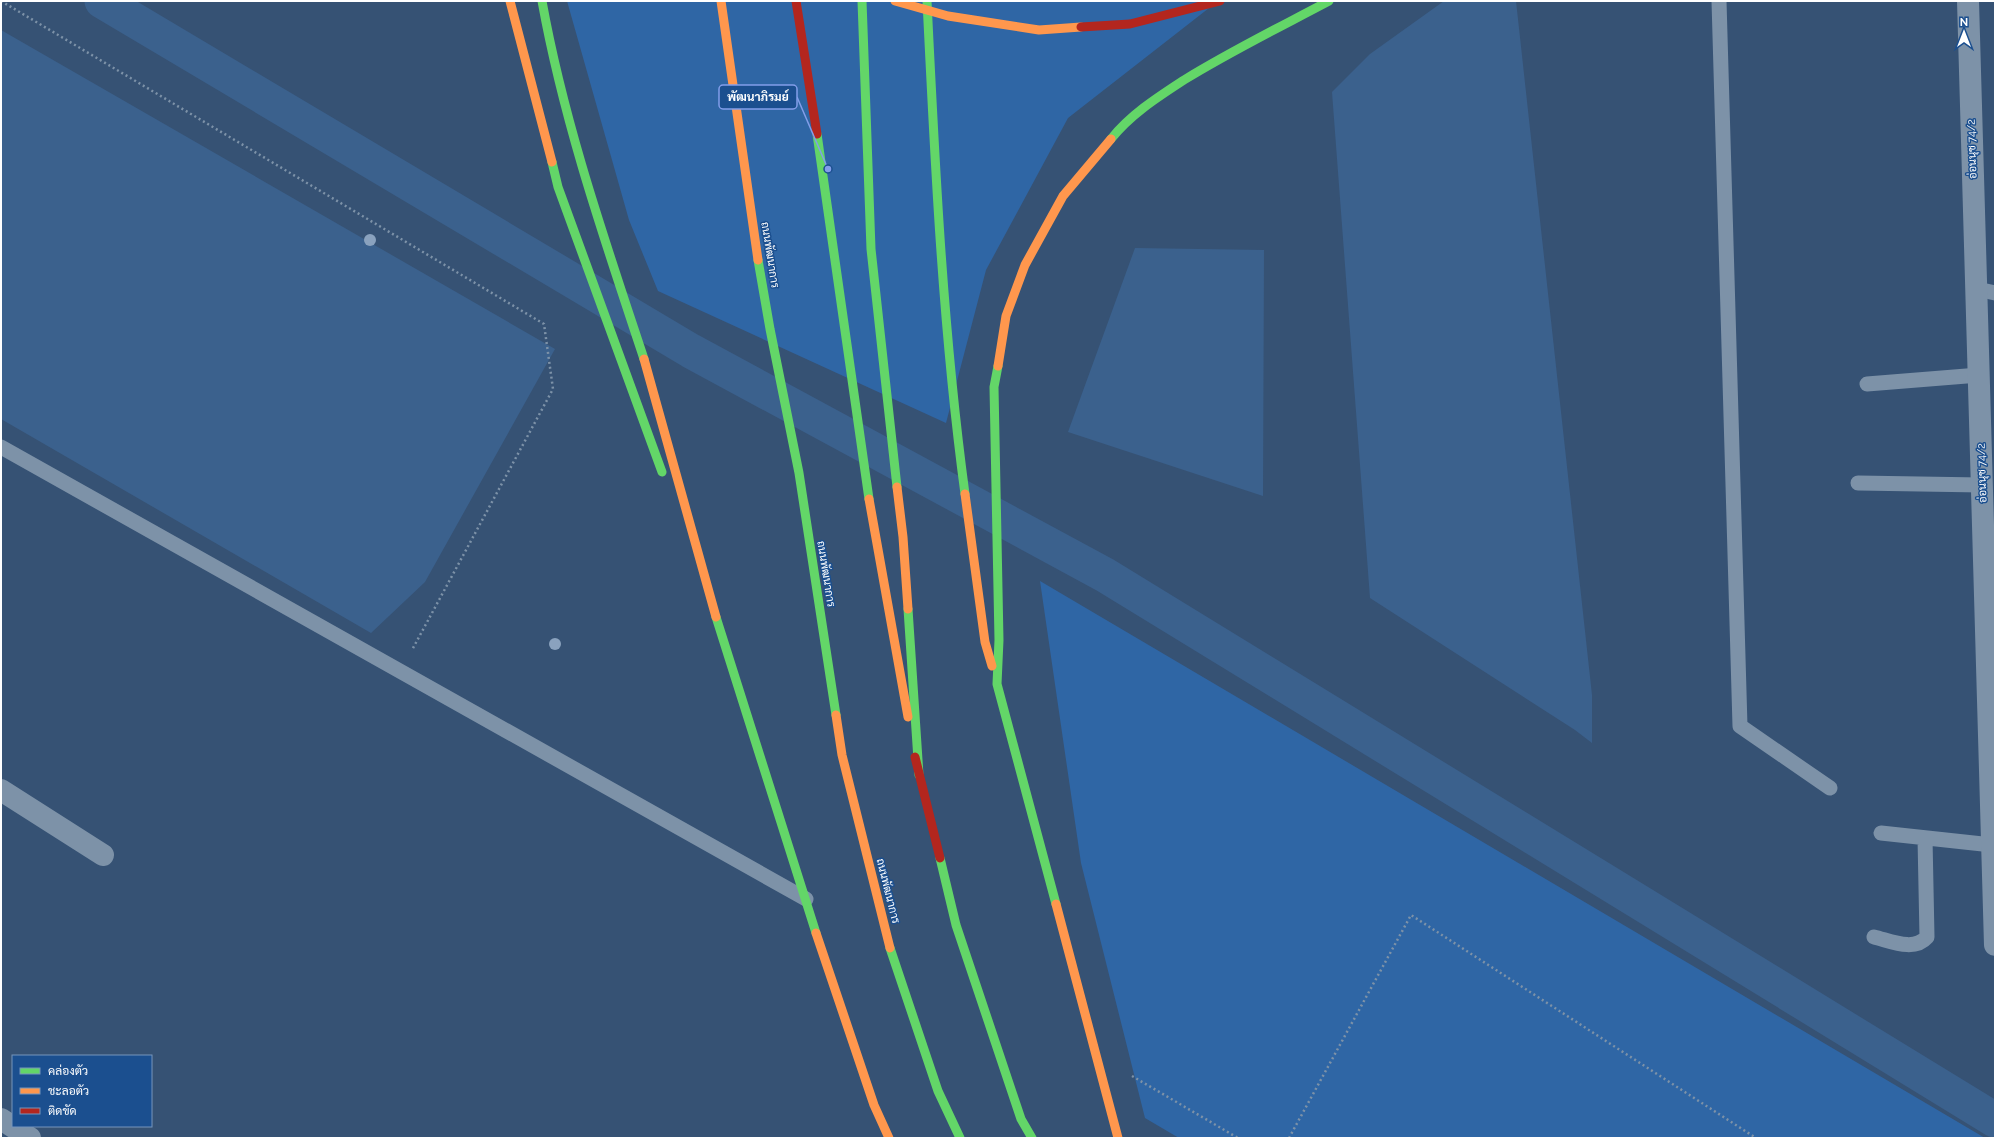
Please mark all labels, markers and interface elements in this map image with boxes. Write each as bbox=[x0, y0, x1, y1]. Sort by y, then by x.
north arrow bbox=[1944, 12, 1984, 52]
text: N bbox=[1960, 16, 1968, 29]
callout: พัฒนาภิรมย์ bbox=[719, 85, 797, 109]
text: พัฒนาภิรมย์ bbox=[727, 89, 790, 104]
street label: อ่อนนุช 74/2 bbox=[1963, 119, 1982, 179]
street label: ถนนพัฒนาการ bbox=[758, 221, 783, 289]
street label: อ่อนนุช 74/2 bbox=[1973, 443, 1992, 503]
street label: ถนนพัฒนาการ bbox=[814, 540, 839, 608]
street label: ถนนพัฒนาการ bbox=[874, 857, 903, 925]
legend bbox=[12, 1055, 152, 1127]
text: คล่องตัว bbox=[48, 1064, 88, 1078]
text: ชะลอตัว bbox=[48, 1084, 89, 1098]
text: ติดขัด bbox=[48, 1104, 77, 1118]

